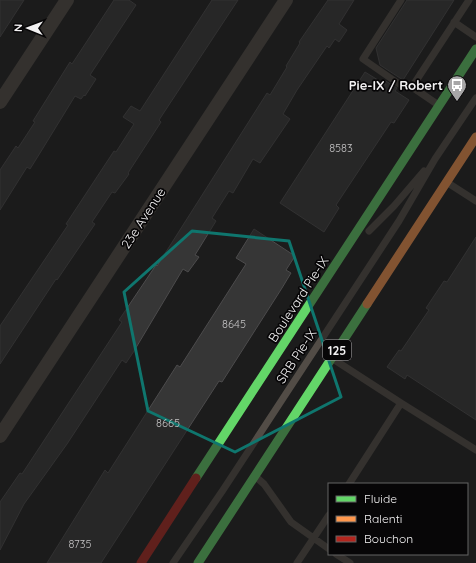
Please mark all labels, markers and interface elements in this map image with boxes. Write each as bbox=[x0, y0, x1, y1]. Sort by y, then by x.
north arrow bbox=[8, 8, 48, 48]
text: N bbox=[11, 24, 25, 32]
bus stop icon: Pie-IX / Robert bbox=[446, 74, 468, 102]
place label: Pie-IX / Robert bbox=[349, 77, 443, 93]
house number: 8583 bbox=[329, 141, 353, 155]
street label: 23e Avenue bbox=[117, 185, 169, 251]
street label: Boulevard Pie-IX bbox=[264, 253, 332, 345]
house number: 8645 bbox=[222, 317, 246, 331]
street label: SRB Pie-IX bbox=[272, 326, 320, 386]
road number: 125 bbox=[323, 340, 351, 360]
house number: 8665 bbox=[156, 416, 180, 430]
legend bbox=[328, 483, 468, 555]
text: Fluide bbox=[364, 491, 397, 506]
text: Ralenti bbox=[364, 511, 402, 526]
text: Bouchon bbox=[364, 531, 413, 546]
house number: 8735 bbox=[68, 537, 92, 551]

